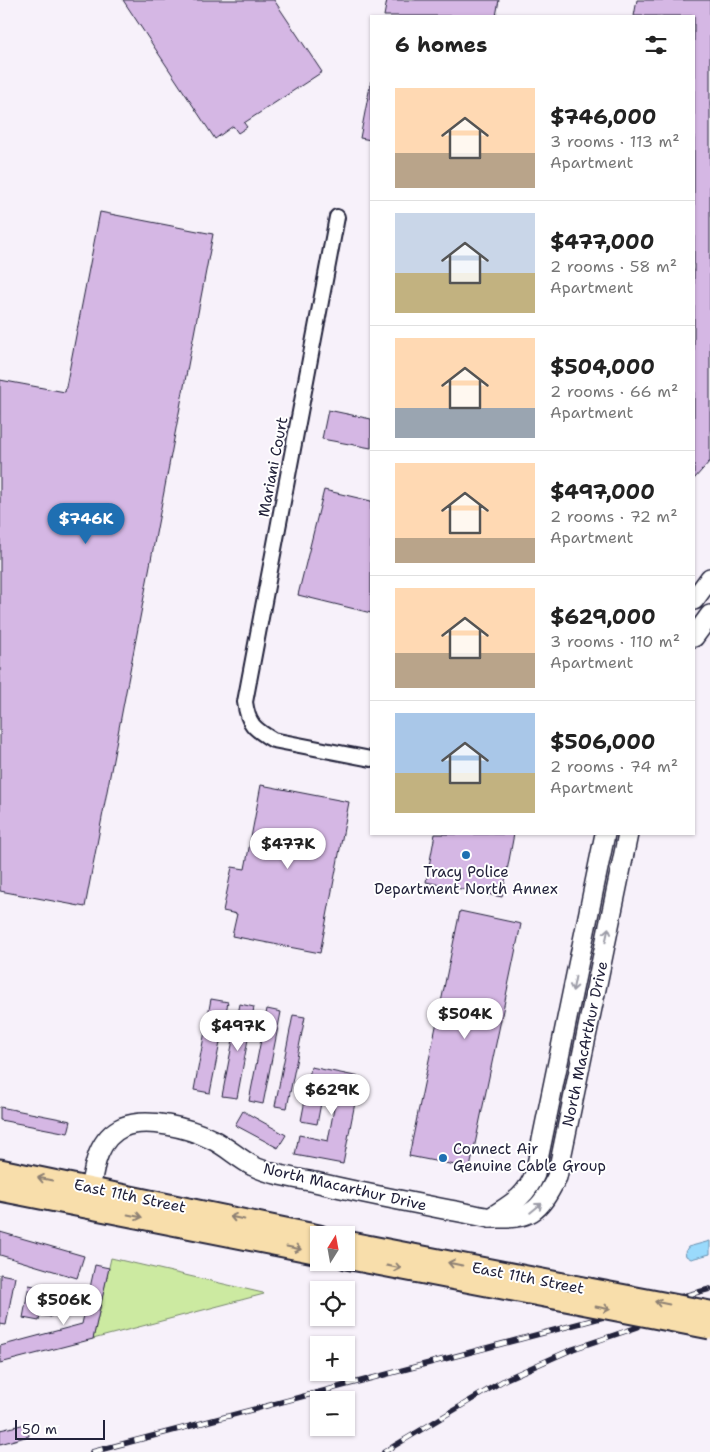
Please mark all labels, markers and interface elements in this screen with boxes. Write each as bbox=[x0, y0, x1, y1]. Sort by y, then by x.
text: 6 homes bbox=[395, 31, 487, 59]
icon: filters bbox=[642, 31, 670, 59]
text: $746,000 bbox=[550, 103, 657, 131]
icon: home bbox=[435, 108, 495, 168]
text: 3 rooms · 113 m² bbox=[550, 131, 680, 152]
text: Apartment bbox=[550, 152, 633, 173]
text: $477,000 bbox=[550, 228, 654, 256]
icon: home bbox=[435, 233, 495, 293]
text: 2 rooms · 58 m² bbox=[550, 256, 677, 277]
text: Apartment bbox=[550, 277, 633, 298]
text: $504,000 bbox=[550, 353, 655, 381]
icon: home bbox=[435, 358, 495, 418]
text: 2 rooms · 66 m² bbox=[550, 381, 678, 402]
text: Apartment bbox=[550, 402, 633, 423]
street label: Mariani Court bbox=[254, 415, 292, 519]
text: $497,000 bbox=[550, 478, 655, 506]
icon: home bbox=[435, 483, 495, 543]
pin: $746K bbox=[51, 502, 121, 545]
text: 2 rooms · 72 m² bbox=[550, 506, 678, 527]
text: $746K bbox=[59, 508, 113, 529]
text: Apartment bbox=[550, 527, 633, 548]
text: $629,000 bbox=[550, 603, 656, 631]
icon: home bbox=[435, 608, 495, 668]
text: 3 rooms · 110 m² bbox=[550, 631, 680, 652]
text: Apartment bbox=[550, 652, 633, 673]
text: $506,000 bbox=[550, 728, 656, 756]
icon: home bbox=[435, 733, 495, 793]
text: 2 rooms · 74 m² bbox=[550, 756, 678, 777]
text: Apartment bbox=[550, 777, 633, 798]
pin: $477K bbox=[253, 828, 323, 870]
text: $477K bbox=[261, 833, 315, 854]
marker: Tracy Police Department North Annex bbox=[460, 849, 472, 861]
place label: Tracy Police Department North Annex bbox=[374, 862, 558, 899]
one-way arrow bbox=[603, 928, 613, 944]
street label: North MacArthur Drive bbox=[558, 959, 612, 1129]
one-way arrow bbox=[569, 976, 579, 992]
pin: $504K bbox=[430, 998, 500, 1040]
text: $504K bbox=[438, 1003, 492, 1024]
pin: $497K bbox=[203, 1010, 273, 1052]
text: $497K bbox=[211, 1015, 265, 1036]
pin: $629K bbox=[297, 1074, 367, 1116]
text: $629K bbox=[305, 1079, 359, 1100]
place label: Connect Air Genuine Cable Group bbox=[453, 1139, 606, 1176]
marker: Connect Air Genuine Cable Group bbox=[437, 1152, 449, 1164]
street label: North Macarthur Drive bbox=[261, 1158, 429, 1216]
one-way arrow bbox=[38, 1173, 54, 1183]
street label: East 11th Street bbox=[72, 1174, 188, 1218]
one-way arrow bbox=[529, 1202, 542, 1213]
one-way arrow bbox=[126, 1212, 142, 1221]
one-way arrow bbox=[229, 1213, 245, 1222]
north arrow bbox=[310, 1226, 355, 1271]
map controls bbox=[310, 1226, 355, 1436]
one-way arrow bbox=[286, 1244, 302, 1253]
street label: East 11th Street bbox=[470, 1257, 586, 1299]
one-way arrow bbox=[448, 1258, 464, 1268]
one-way arrow bbox=[386, 1263, 402, 1273]
button: locate bbox=[310, 1281, 355, 1326]
pin: $506K bbox=[29, 1284, 99, 1326]
text: $506K bbox=[37, 1289, 91, 1310]
one-way arrow bbox=[655, 1298, 671, 1308]
one-way arrow bbox=[594, 1303, 610, 1313]
button: + bbox=[310, 1336, 355, 1381]
button: − bbox=[310, 1391, 355, 1436]
scale bar bbox=[15, 1417, 105, 1440]
text: 50 m bbox=[22, 1420, 57, 1438]

